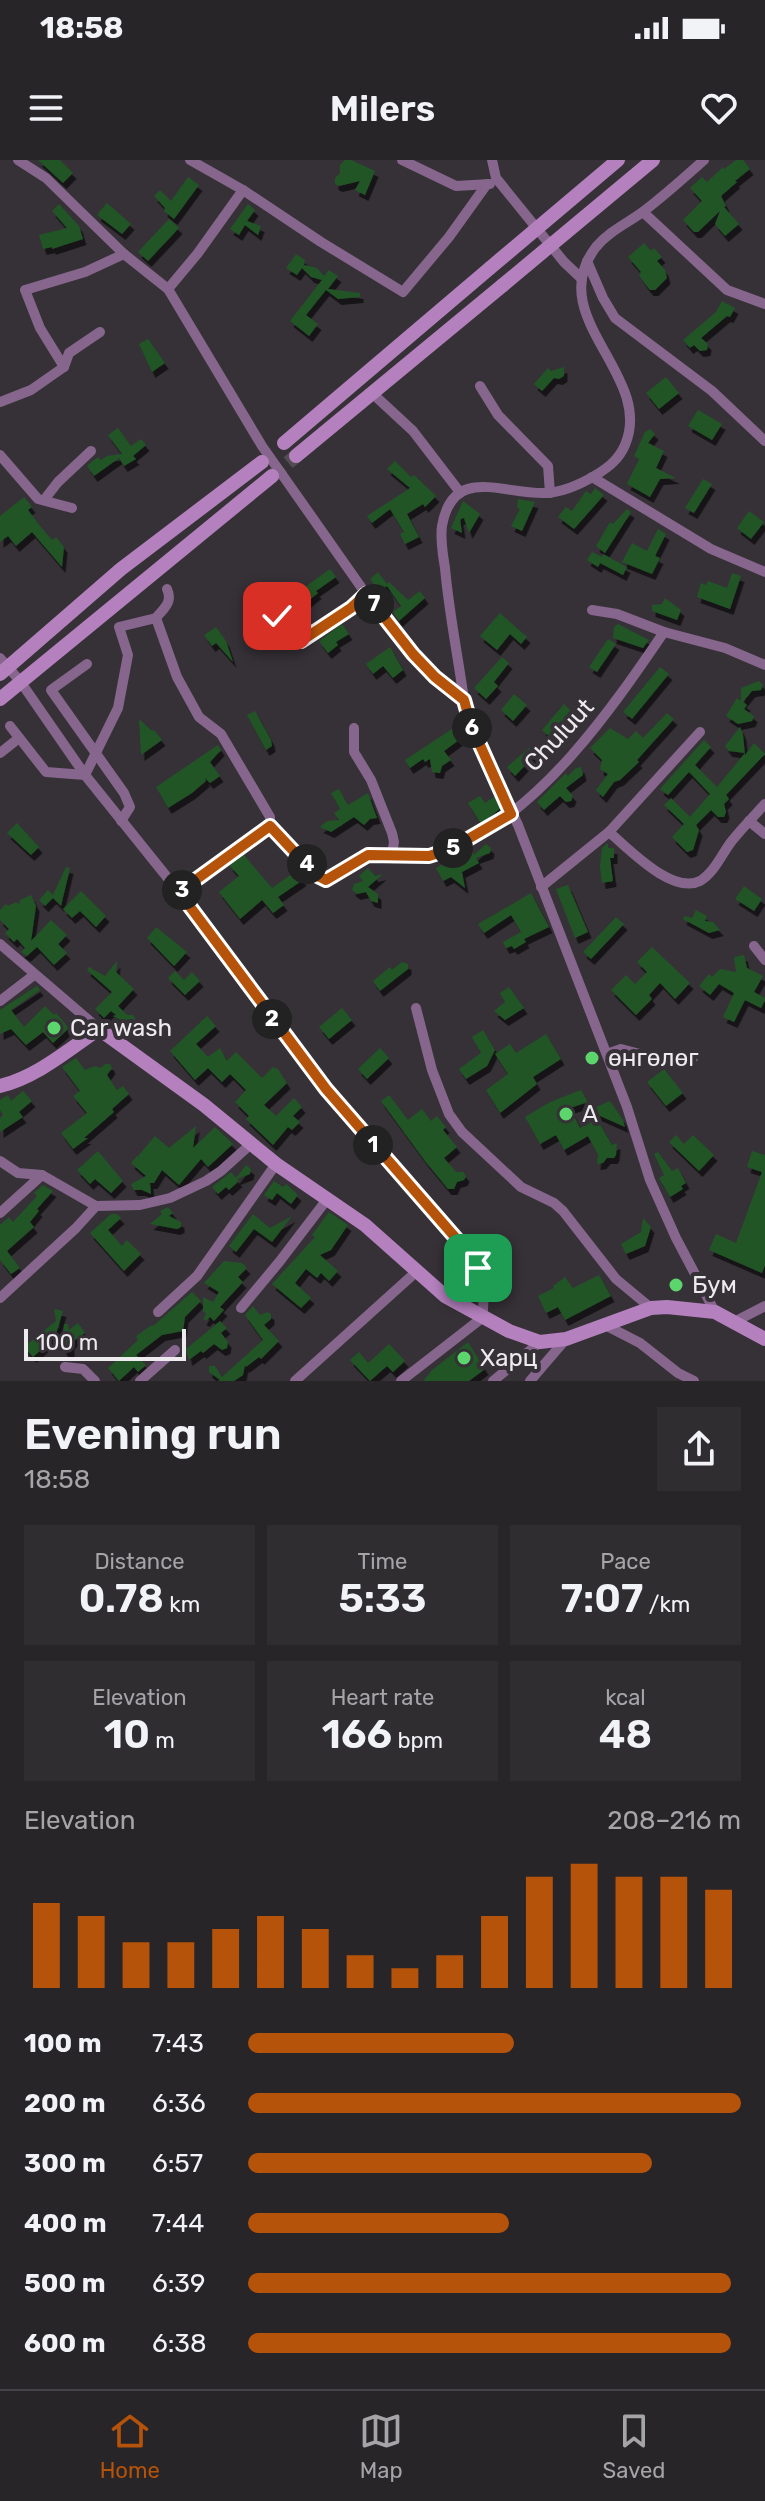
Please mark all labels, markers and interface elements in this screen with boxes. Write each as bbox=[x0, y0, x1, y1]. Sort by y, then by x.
text: 18:58 bbox=[40, 10, 124, 46]
icon: menu bbox=[24, 86, 68, 130]
icon: heart bbox=[697, 86, 741, 130]
text: Milers bbox=[330, 87, 435, 130]
pin bbox=[243, 582, 311, 650]
pin: 7 bbox=[354, 584, 394, 624]
text: 7 bbox=[368, 590, 380, 617]
icon: check bbox=[255, 594, 299, 638]
street label: Chuluut bbox=[518, 693, 600, 777]
pin: 6 bbox=[452, 708, 492, 748]
text: 6 bbox=[465, 714, 479, 741]
pin: 5 bbox=[433, 828, 473, 868]
text: 5 bbox=[446, 834, 460, 861]
pin: 4 bbox=[287, 844, 327, 884]
text: 4 bbox=[299, 850, 315, 877]
pin: 3 bbox=[162, 870, 202, 910]
text: 3 bbox=[175, 876, 189, 903]
pin: 2 bbox=[252, 999, 292, 1039]
text: 2 bbox=[265, 1005, 279, 1032]
place label: Car wash bbox=[70, 1014, 172, 1042]
marker: Car wash bbox=[45, 1019, 63, 1037]
place label: өнгөлөг bbox=[608, 1044, 699, 1072]
marker: өнгөлөг bbox=[583, 1049, 601, 1067]
place label: A bbox=[582, 1100, 598, 1128]
marker: A bbox=[557, 1105, 575, 1123]
pin: 1 bbox=[353, 1125, 393, 1165]
text: 1 bbox=[368, 1131, 378, 1158]
pin bbox=[444, 1234, 512, 1302]
icon: arrive bbox=[456, 1246, 500, 1290]
place label: Бум bbox=[692, 1271, 737, 1299]
marker: Бум bbox=[667, 1276, 685, 1294]
scale bar bbox=[24, 1325, 186, 1361]
text: 100 m bbox=[36, 1329, 98, 1356]
place label: Харц bbox=[480, 1344, 538, 1372]
marker: Харц bbox=[455, 1349, 473, 1367]
button: share bbox=[657, 1407, 741, 1491]
text: Evening run bbox=[24, 1408, 282, 1460]
text: 18:58 bbox=[24, 1464, 90, 1495]
text: Distance bbox=[94, 1548, 185, 1575]
text: Time bbox=[358, 1548, 407, 1575]
text: Pace bbox=[600, 1548, 651, 1575]
text: 0.78 bbox=[79, 1575, 164, 1622]
text: 5:33 bbox=[338, 1575, 427, 1622]
text: 7:07 bbox=[561, 1575, 643, 1622]
text: km bbox=[164, 1591, 200, 1618]
text: /km bbox=[643, 1591, 690, 1618]
text: Elevation bbox=[92, 1684, 187, 1711]
text: Heart rate bbox=[331, 1684, 434, 1711]
text: kcal bbox=[605, 1684, 646, 1711]
text: 10 bbox=[104, 1711, 150, 1758]
text: 166 bbox=[322, 1711, 392, 1758]
text: 48 bbox=[599, 1711, 652, 1758]
text: m bbox=[150, 1727, 175, 1754]
text: bpm bbox=[392, 1727, 443, 1754]
text: Elevation bbox=[24, 1805, 135, 1836]
text: 208–216 m bbox=[607, 1805, 741, 1836]
text: 100 m bbox=[24, 2028, 102, 2059]
text: 7:43 bbox=[152, 2028, 204, 2059]
text: 200 m bbox=[24, 2088, 106, 2119]
text: 6:36 bbox=[152, 2088, 206, 2119]
text: 300 m bbox=[24, 2148, 106, 2179]
text: 6:57 bbox=[152, 2148, 203, 2179]
text: 400 m bbox=[24, 2208, 106, 2239]
text: 7:44 bbox=[152, 2208, 204, 2239]
text: 500 m bbox=[24, 2268, 106, 2299]
text: 6:39 bbox=[152, 2268, 205, 2299]
text: 600 m bbox=[24, 2328, 106, 2359]
text: 6:38 bbox=[152, 2328, 207, 2359]
tab: Home bbox=[100, 2409, 160, 2484]
tab: Map bbox=[359, 2409, 403, 2484]
tab: Saved bbox=[603, 2409, 665, 2484]

